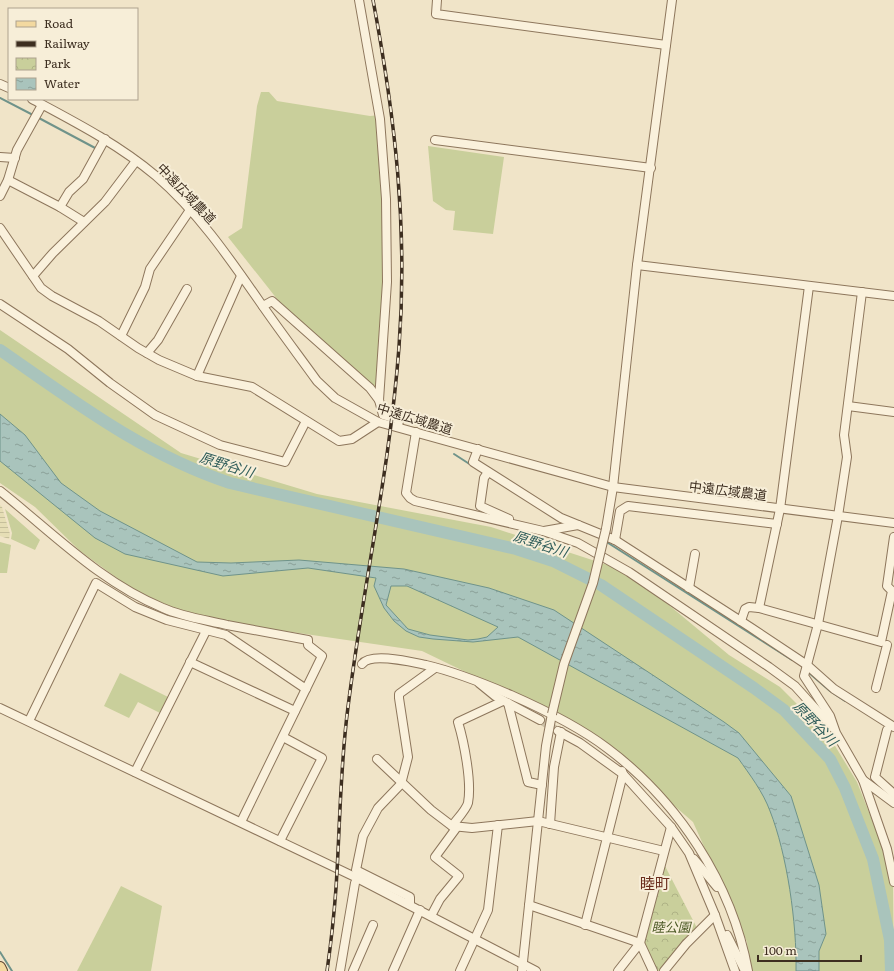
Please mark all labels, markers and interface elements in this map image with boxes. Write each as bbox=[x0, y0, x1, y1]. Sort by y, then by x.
legend bbox=[8, 8, 138, 100]
text: Road bbox=[44, 14, 74, 32]
text: Railway bbox=[44, 34, 90, 52]
text: Park bbox=[44, 54, 71, 72]
text: Water bbox=[44, 74, 80, 92]
street label: 中遠広域農道 bbox=[153, 158, 221, 228]
street label: 中遠広域農道 bbox=[375, 398, 455, 438]
water label: 原野谷川 bbox=[197, 446, 259, 482]
street label: 中遠広域農道 bbox=[688, 476, 768, 504]
water label: 原野谷川 bbox=[511, 525, 573, 562]
water label: 原野谷川 bbox=[789, 696, 844, 752]
district label: 睦町 bbox=[640, 871, 670, 894]
park label: 睦公園 bbox=[651, 917, 692, 936]
scale bar bbox=[758, 937, 861, 963]
text: 100 m bbox=[764, 941, 797, 959]

